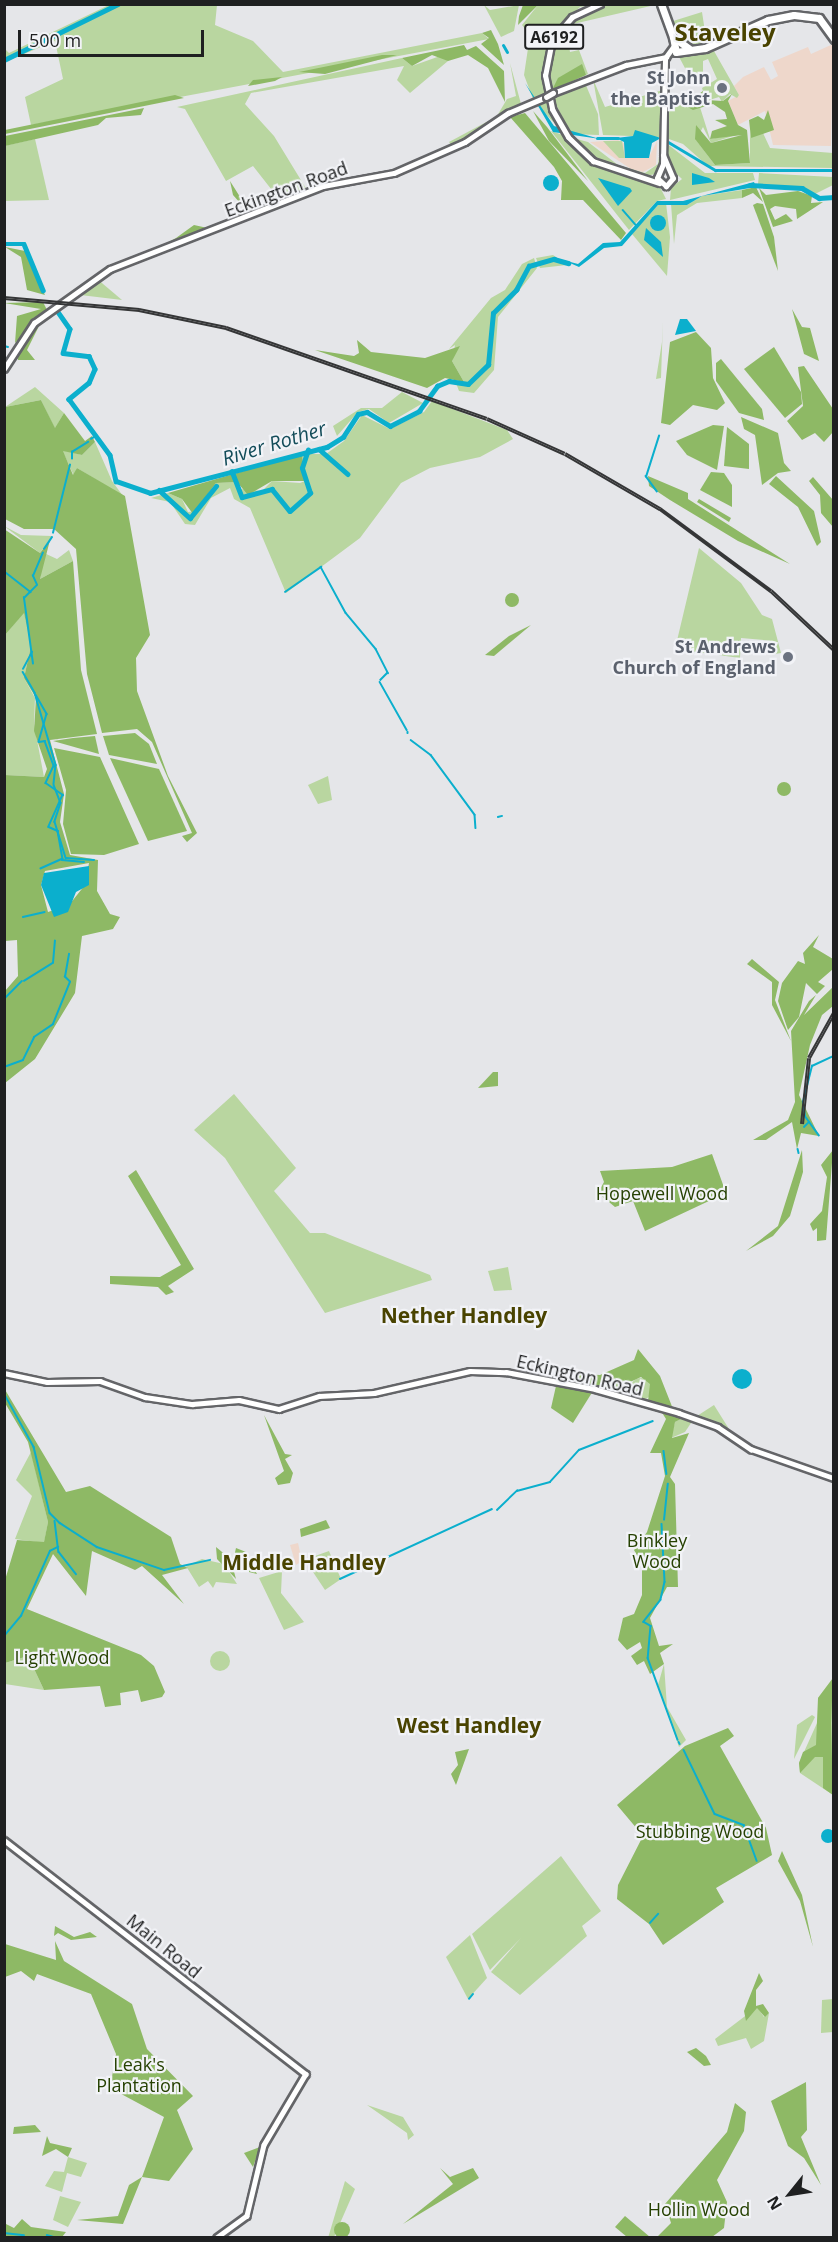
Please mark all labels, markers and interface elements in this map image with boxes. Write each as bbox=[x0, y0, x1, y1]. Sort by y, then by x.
scale bar bbox=[21, 18, 207, 56]
district label: Staveley bbox=[674, 18, 776, 46]
road number: A6192 bbox=[524, 24, 584, 50]
text: 500 m bbox=[29, 28, 81, 52]
place label: St John the Baptist bbox=[611, 67, 710, 110]
marker: St John the Baptist bbox=[715, 81, 729, 95]
street label: Eckington Road bbox=[222, 157, 350, 221]
water label: River Rother bbox=[219, 416, 329, 470]
place label: St Andrews Church of England bbox=[612, 636, 776, 678]
marker: St Andrews Church of England bbox=[781, 650, 795, 664]
park label: Hopewell Wood bbox=[596, 1182, 728, 1204]
district label: Nether Handley bbox=[381, 1302, 547, 1328]
street label: Eckington Road bbox=[515, 1350, 645, 1400]
park label: Binkley Wood bbox=[627, 1530, 687, 1572]
district label: Middle Handley bbox=[222, 1549, 386, 1575]
park label: Light Wood bbox=[14, 1646, 110, 1668]
district label: West Handley bbox=[397, 1712, 541, 1738]
park label: Stubbing Wood bbox=[636, 1820, 764, 1842]
street label: Main Road bbox=[122, 1909, 206, 1983]
park label: Leak's Plantation bbox=[96, 2054, 182, 2096]
north arrow bbox=[760, 2164, 820, 2224]
text: N bbox=[762, 2192, 787, 2214]
park label: Hollin Wood bbox=[648, 2198, 750, 2220]

